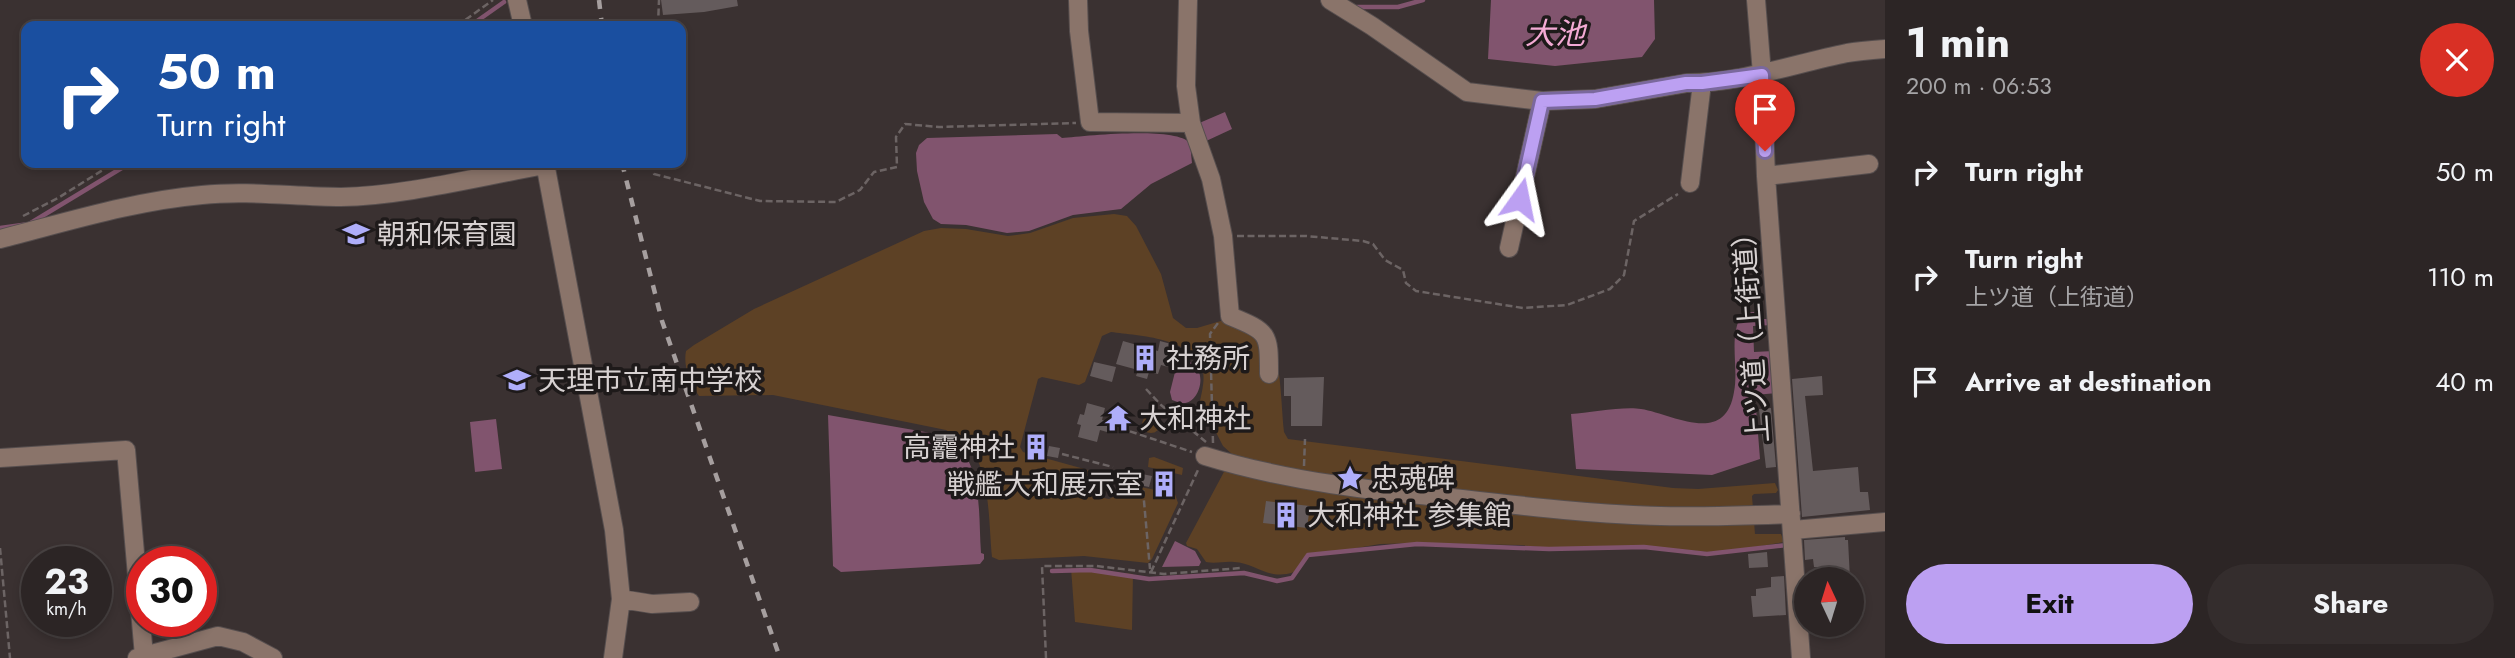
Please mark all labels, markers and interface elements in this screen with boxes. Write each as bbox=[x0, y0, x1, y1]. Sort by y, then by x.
water label: 大池 bbox=[1525, 12, 1588, 55]
text: 1 min bbox=[1906, 12, 2010, 73]
button: close bbox=[2420, 23, 2494, 97]
text: 50 m bbox=[157, 37, 276, 107]
icon: right bbox=[42, 49, 133, 140]
text: 200 m · 06:53 bbox=[1906, 69, 2052, 103]
pin bbox=[1735, 79, 1795, 151]
icon: arrive bbox=[1746, 90, 1784, 128]
text: Turn right bbox=[157, 102, 286, 148]
icon: right bbox=[1906, 153, 1944, 191]
text: Turn right bbox=[1965, 153, 2083, 191]
text: 50 m bbox=[2436, 153, 2494, 191]
position arrow bbox=[1483, 162, 1557, 236]
place label: 朝和保育園 bbox=[377, 214, 517, 255]
street label: 上ツ道（上街道） bbox=[1723, 218, 1779, 444]
school or university icon: 朝和保育園 bbox=[341, 219, 371, 249]
text: Turn right bbox=[1965, 240, 2083, 278]
icon: right bbox=[1906, 258, 1944, 296]
text: 110 m bbox=[2427, 258, 2494, 296]
text: 上ツ道（上街道） bbox=[1965, 280, 2149, 314]
place label: 社務所 bbox=[1166, 338, 1250, 379]
building icon: 社務所 bbox=[1130, 343, 1160, 373]
place label: 天理市立南中学校 bbox=[538, 360, 762, 401]
icon: arrive bbox=[1906, 363, 1944, 401]
text: Arrive at destination bbox=[1965, 363, 2212, 401]
text: 40 m bbox=[2435, 363, 2494, 401]
school or university icon: 天理市立南中学校 bbox=[502, 365, 532, 395]
place label: 大和神社 bbox=[1139, 398, 1251, 439]
temple icon: 大和神社 bbox=[1103, 403, 1133, 433]
place label: 高龗神社 bbox=[903, 427, 1015, 468]
building icon: 高龗神社 bbox=[1021, 432, 1051, 462]
place label: 忠魂碑 bbox=[1371, 458, 1455, 499]
place icon: 忠魂碑 bbox=[1335, 463, 1365, 493]
place label: 戦艦大和展示室 bbox=[947, 464, 1143, 505]
building icon: 戦艦大和展示室 bbox=[1149, 469, 1179, 499]
place label: 大和神社 参集館 bbox=[1307, 495, 1511, 536]
building icon: 大和神社 参集館 bbox=[1271, 500, 1301, 530]
speed limit sign: 30 bbox=[126, 546, 217, 637]
text: 23 bbox=[44, 557, 89, 607]
button: Exit bbox=[1906, 564, 2193, 644]
button: Share bbox=[2207, 564, 2494, 644]
north arrow bbox=[1794, 567, 1864, 637]
map controls bbox=[1794, 567, 1864, 637]
text: km/h bbox=[46, 596, 87, 622]

